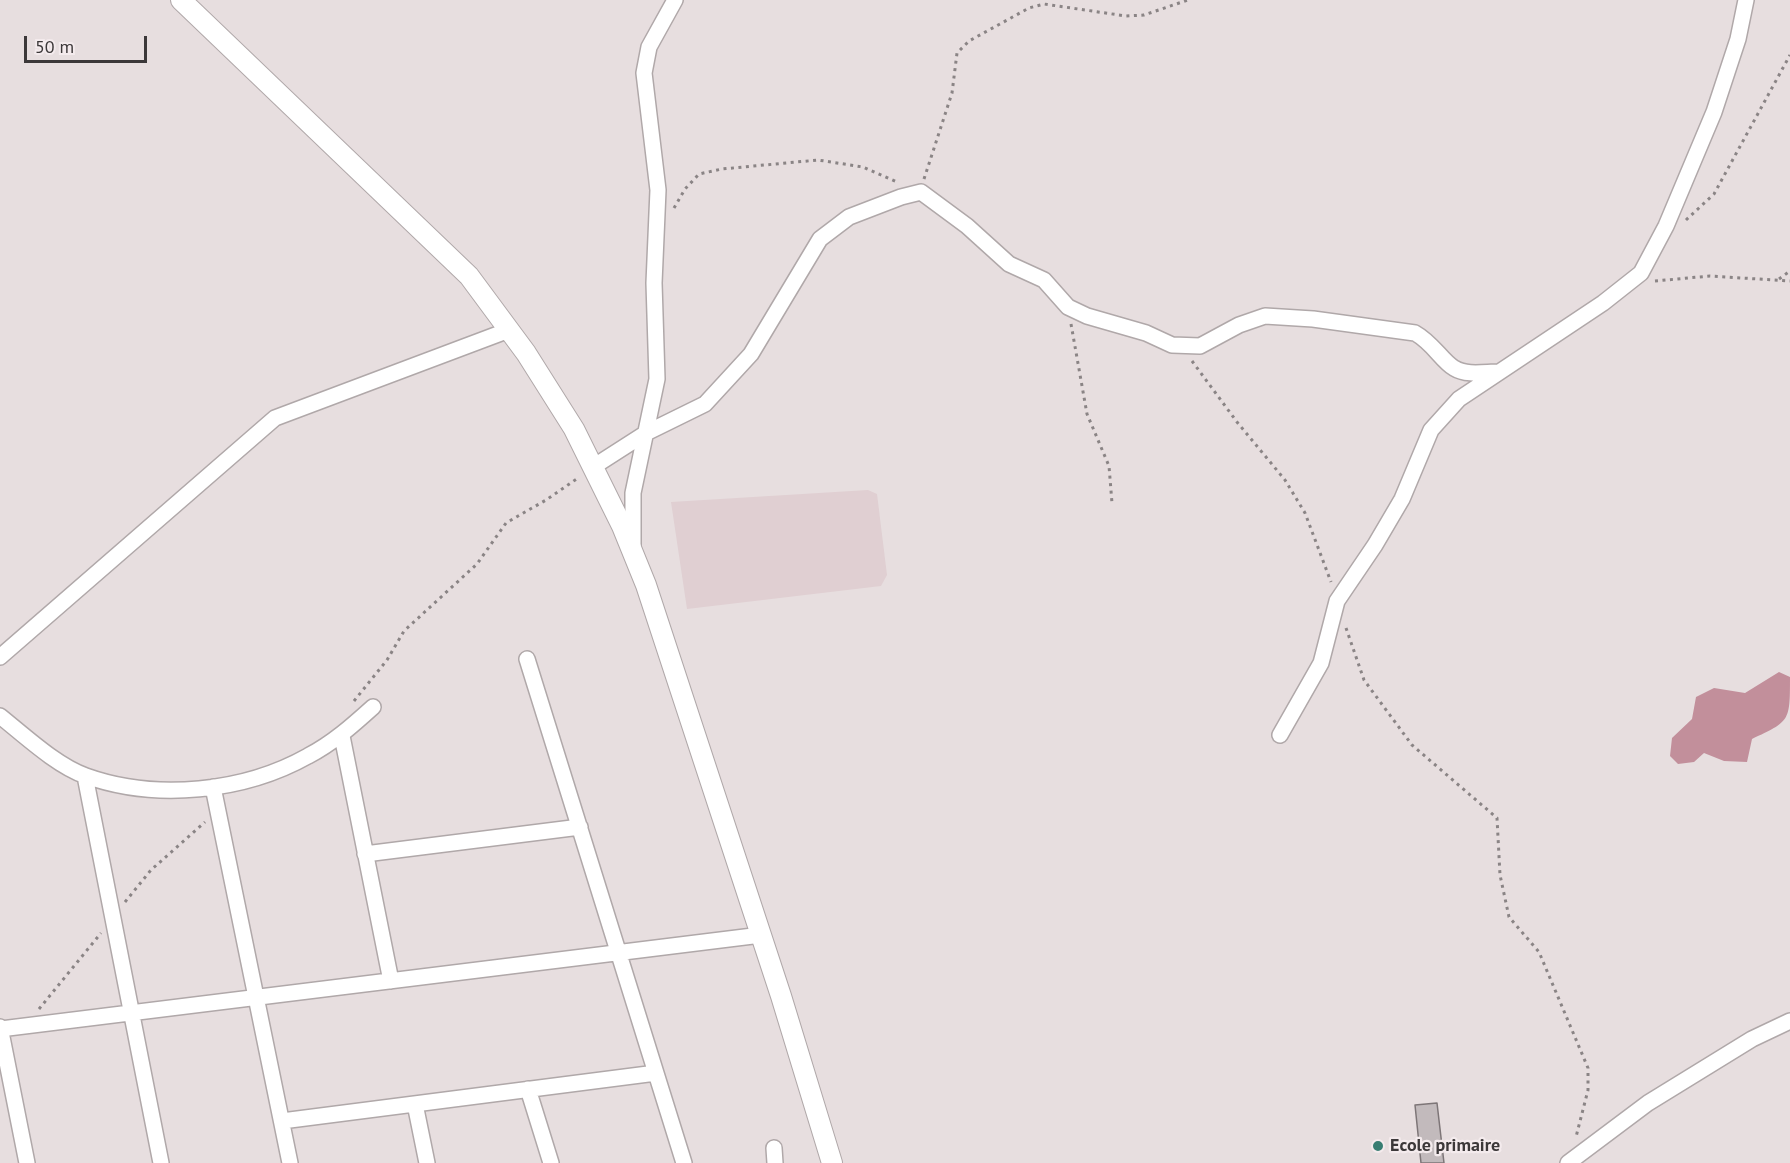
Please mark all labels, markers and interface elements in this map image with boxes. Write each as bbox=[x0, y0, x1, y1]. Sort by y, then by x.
scale bar bbox=[27, 24, 150, 62]
text: 50 m bbox=[35, 35, 74, 58]
place label: Ecole primaire bbox=[1390, 1135, 1500, 1157]
marker: Ecole primaire bbox=[1371, 1139, 1385, 1153]

